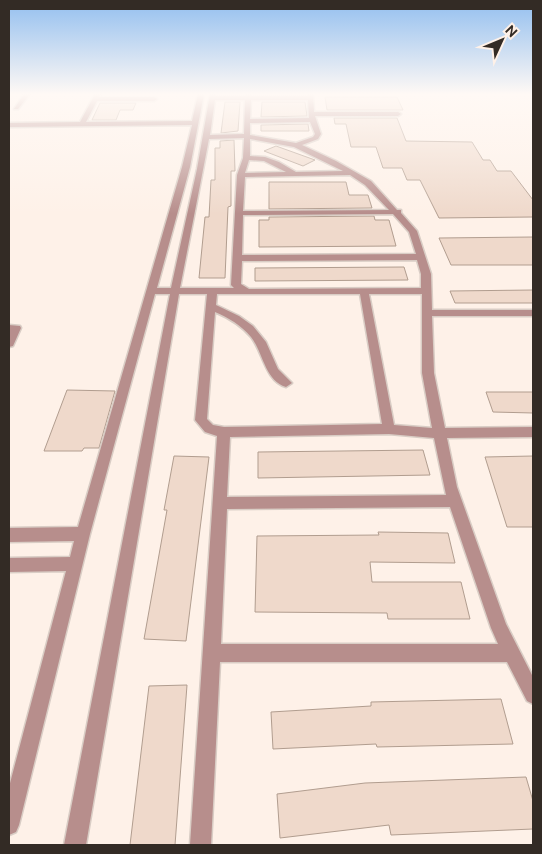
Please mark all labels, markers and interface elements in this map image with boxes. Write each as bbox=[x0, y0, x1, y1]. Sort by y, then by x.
north arrow bbox=[477, 15, 527, 65]
text: N bbox=[502, 22, 521, 40]

